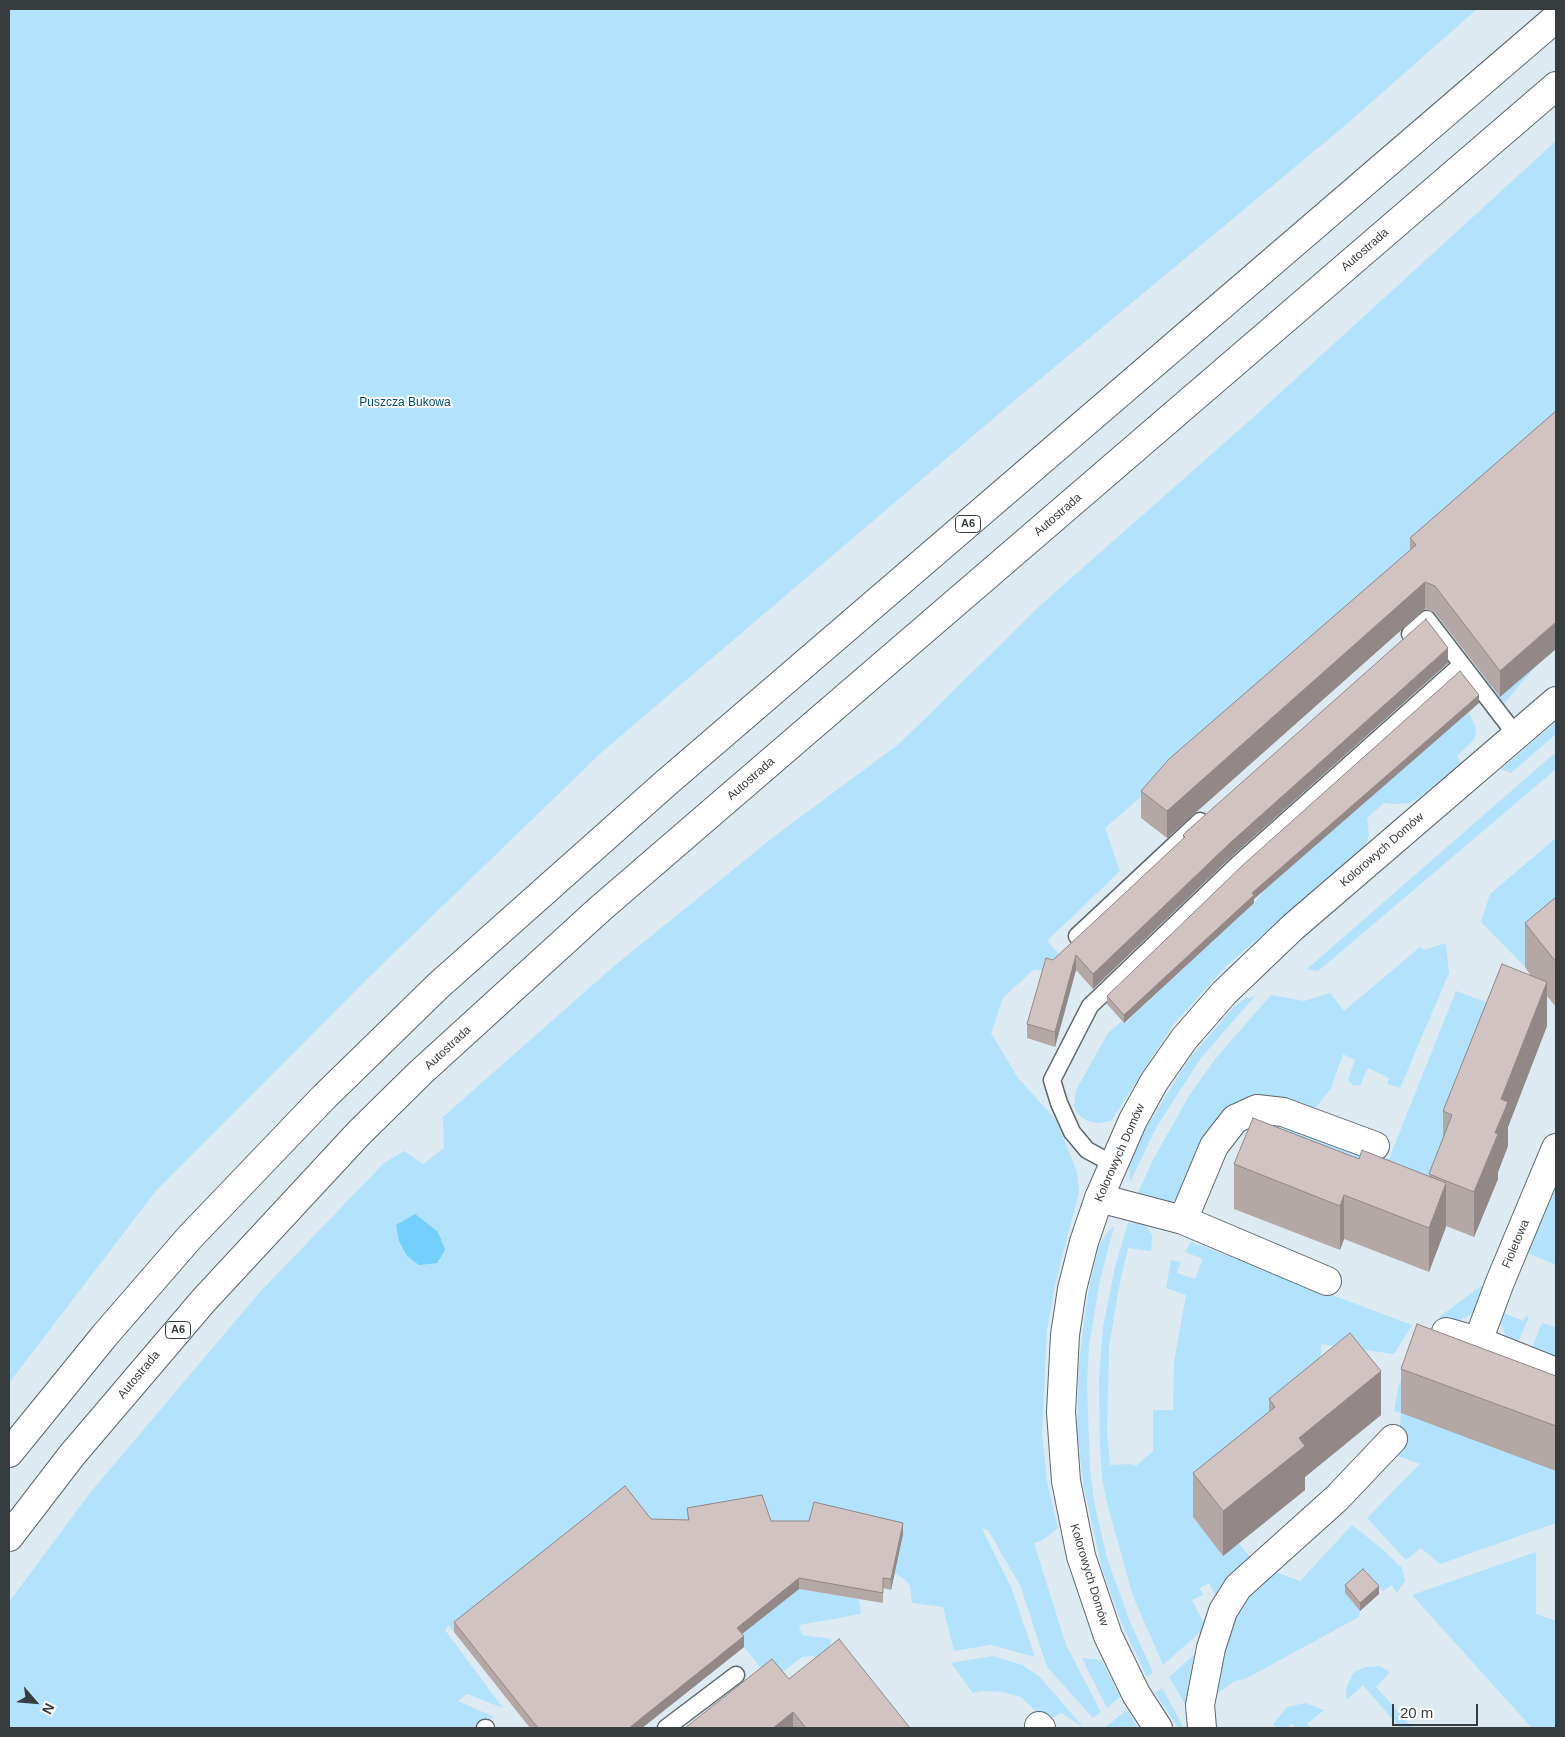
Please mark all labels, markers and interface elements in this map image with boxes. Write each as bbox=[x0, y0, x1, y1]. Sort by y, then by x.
street label: Autostrada bbox=[1338, 226, 1392, 274]
park label: Puszcza Bukowa bbox=[359, 396, 451, 410]
street label: Autostrada bbox=[1031, 491, 1085, 539]
road number: A6 bbox=[956, 516, 980, 532]
street label: Autostrada bbox=[724, 755, 778, 803]
street label: Kolorowych Domów bbox=[1337, 810, 1427, 890]
street label: Autostrada bbox=[422, 1023, 474, 1073]
street label: Kolorowych Domów bbox=[1092, 1102, 1148, 1204]
street label: Fioletowa bbox=[1499, 1218, 1533, 1270]
road number: A6 bbox=[166, 1322, 190, 1338]
street label: Autostrada bbox=[115, 1348, 163, 1402]
street label: Kolorowych Domów bbox=[1067, 1522, 1111, 1628]
north arrow bbox=[10, 1677, 60, 1727]
scale bar bbox=[1395, 1694, 1481, 1726]
text: N bbox=[39, 1701, 58, 1717]
text: 20 m bbox=[1400, 1704, 1433, 1721]

